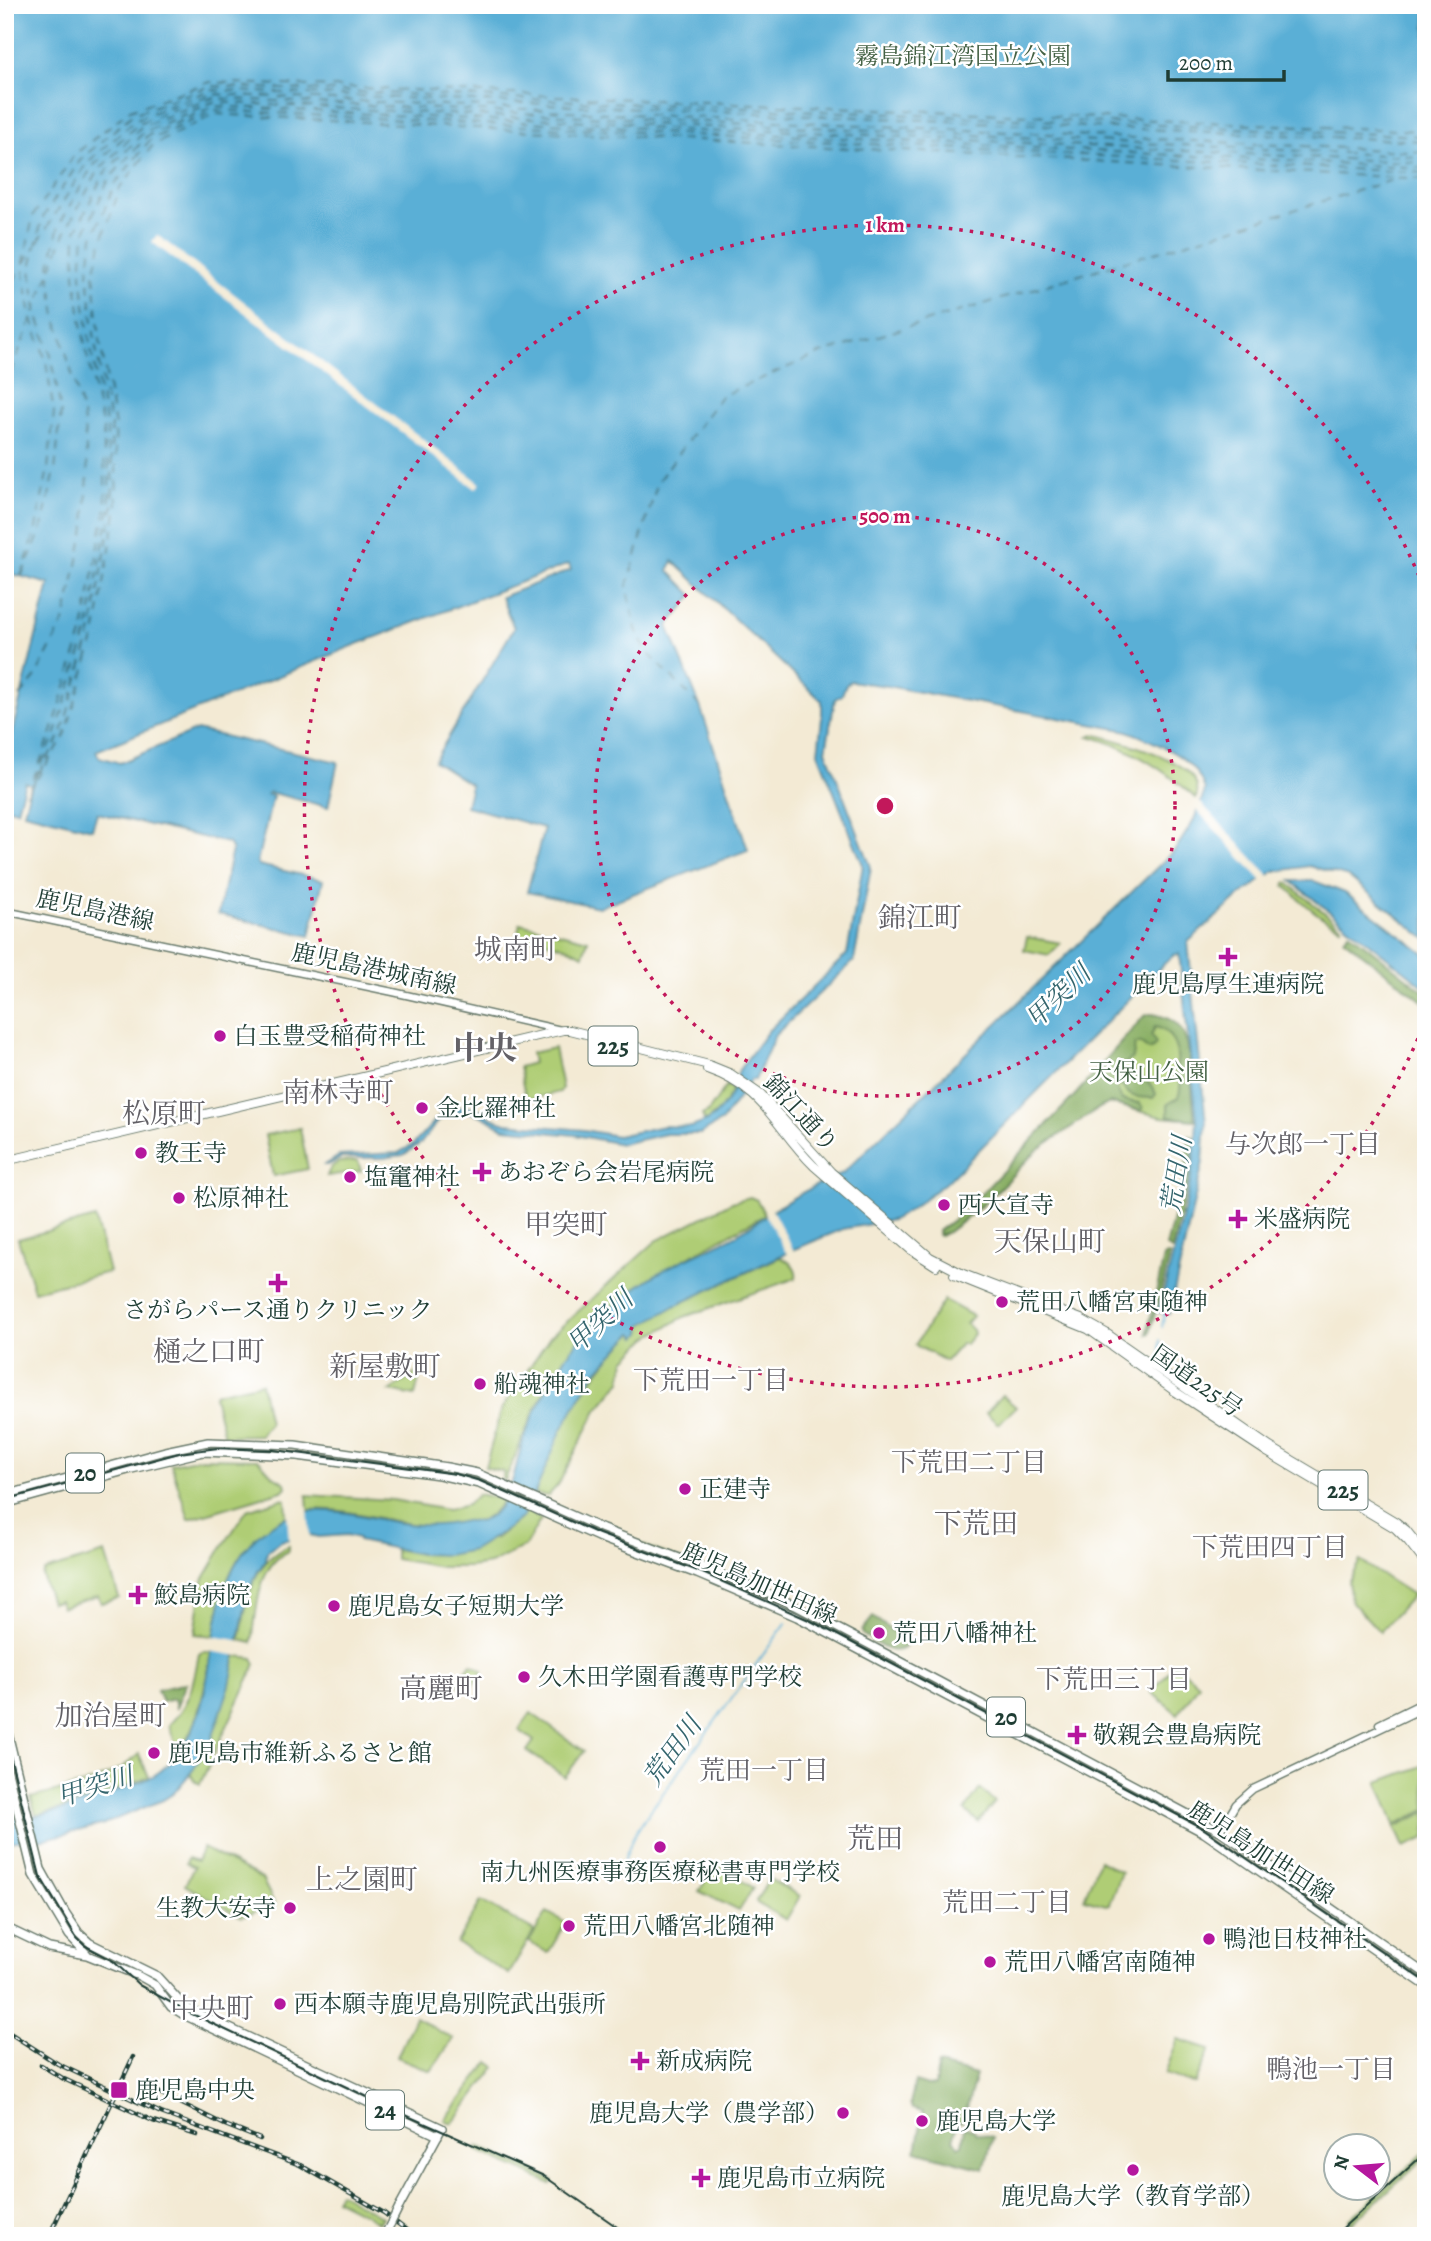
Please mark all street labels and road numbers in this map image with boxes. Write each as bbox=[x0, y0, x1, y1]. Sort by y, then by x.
street label: 鹿児島港線 bbox=[33, 882, 157, 938]
street label: 鹿児島港城南線 bbox=[289, 936, 459, 1002]
road number: 225 bbox=[588, 1026, 638, 1065]
street label: 錦江通り bbox=[757, 1067, 845, 1159]
street label: 国道225号 bbox=[1145, 1338, 1249, 1424]
road number: 20 bbox=[66, 1454, 104, 1492]
road number: 225 bbox=[1318, 1470, 1368, 1510]
street label: 鹿児島加世田線 bbox=[676, 1534, 842, 1632]
road number: 20 bbox=[987, 1698, 1025, 1736]
street label: 鹿児島加世田線 bbox=[1182, 1793, 1340, 1911]
road number: 24 bbox=[366, 2090, 404, 2130]

